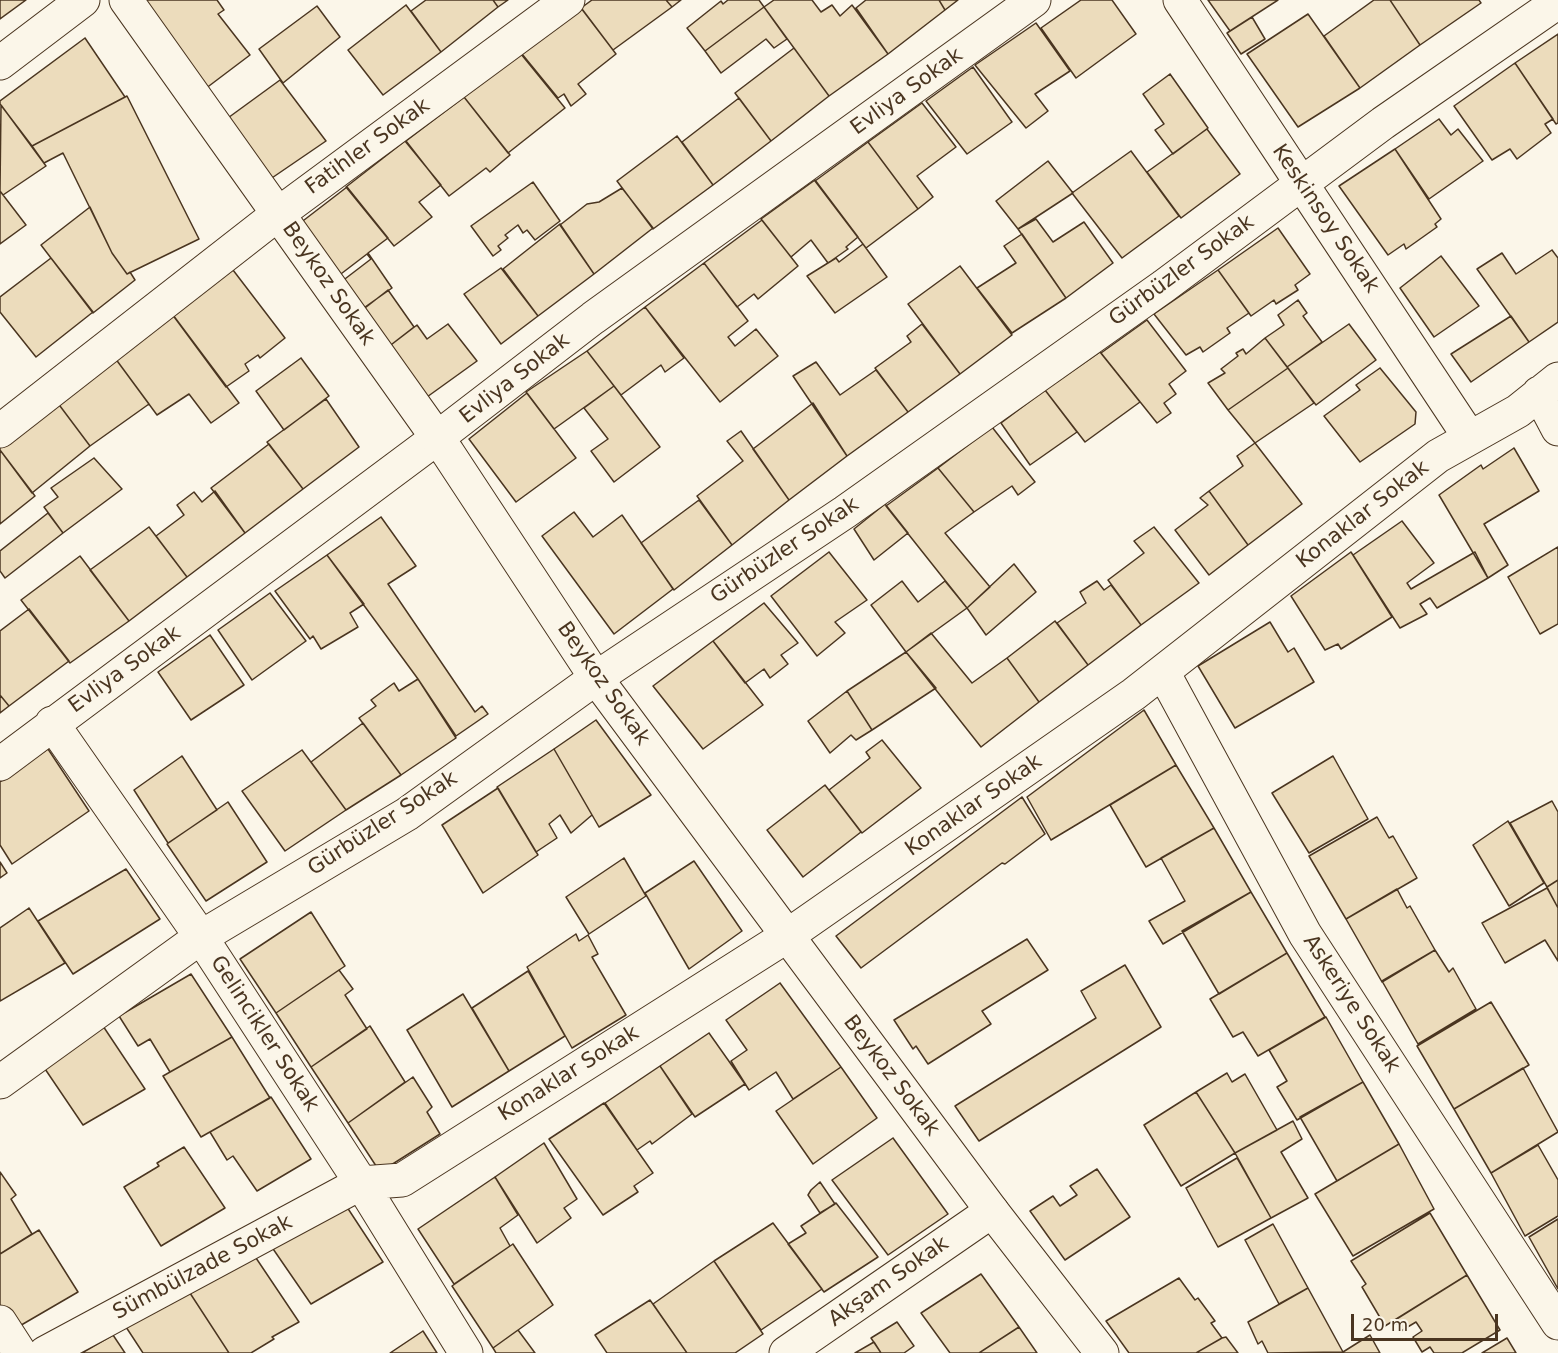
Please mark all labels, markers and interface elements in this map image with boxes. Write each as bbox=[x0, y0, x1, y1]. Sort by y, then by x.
street label: Evliya Sokak bbox=[846, 43, 968, 141]
street label: Fatihler Sokak bbox=[301, 93, 435, 201]
street label: Keskinsoy Sokak bbox=[1266, 140, 1384, 298]
street label: Gürbüzler Sokak bbox=[1105, 210, 1259, 332]
street label: Beykoz Sokak bbox=[276, 218, 380, 350]
street label: Evliya Sokak bbox=[455, 328, 575, 430]
street label: Konaklar Sokak bbox=[1292, 456, 1434, 574]
street label: Gürbüzler Sokak bbox=[706, 492, 864, 610]
street label: Beykoz Sokak bbox=[551, 618, 655, 750]
street label: Evliya Sokak bbox=[64, 621, 186, 719]
street label: Konaklar Sokak bbox=[901, 750, 1047, 862]
street label: Gürbüzler Sokak bbox=[304, 766, 462, 882]
street label: Askeriye Sokak bbox=[1297, 930, 1405, 1078]
street label: Gelincikler Sokak bbox=[204, 951, 324, 1117]
street label: Beykoz Sokak bbox=[837, 1011, 945, 1141]
street label: Konaklar Sokak bbox=[494, 1021, 644, 1127]
street label: Sümbülzade Sokak bbox=[109, 1210, 297, 1326]
street label: Akşam Sokak bbox=[824, 1231, 954, 1333]
scale bar bbox=[1354, 1302, 1501, 1340]
text: 20 m bbox=[1362, 1314, 1408, 1335]

